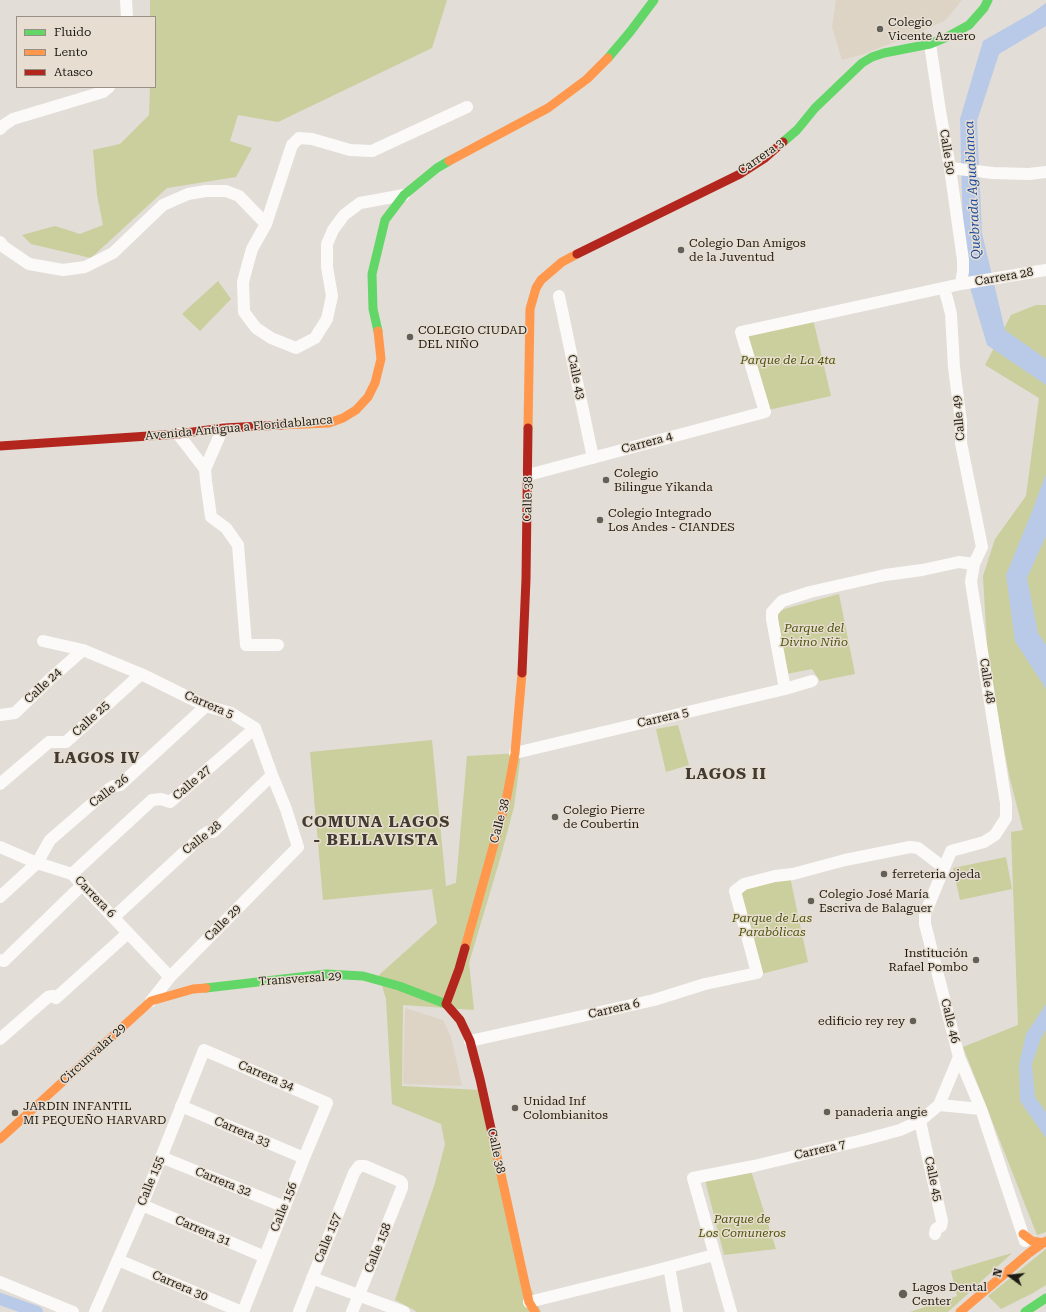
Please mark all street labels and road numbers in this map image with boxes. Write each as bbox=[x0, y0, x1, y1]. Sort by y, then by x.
street label: Calle 50 bbox=[936, 128, 958, 176]
street label: Carrera 3 bbox=[735, 136, 787, 178]
street label: Carrera 28 bbox=[974, 265, 1034, 289]
street label: Calle 43 bbox=[564, 353, 588, 401]
street label: Calle 49 bbox=[950, 395, 968, 441]
street label: Avenida Antigua a Floridablanca bbox=[145, 413, 333, 443]
street label: Carrera 4 bbox=[620, 429, 674, 457]
street label: Calle 38 bbox=[520, 476, 536, 522]
street label: Calle 48 bbox=[976, 657, 998, 705]
street label: Calle 24 bbox=[21, 665, 65, 707]
street label: Carrera 5 bbox=[182, 688, 236, 722]
street label: Calle 25 bbox=[69, 698, 113, 740]
street label: Carrera 5 bbox=[636, 705, 690, 731]
street label: Calle 27 bbox=[170, 763, 214, 803]
street label: Calle 26 bbox=[86, 772, 132, 810]
street label: Calle 38 bbox=[487, 797, 513, 845]
street label: Calle 28 bbox=[180, 818, 224, 858]
street label: Carrera 6 bbox=[72, 873, 118, 921]
street label: Calle 29 bbox=[202, 902, 244, 944]
street label: Transversal 29 bbox=[258, 969, 342, 989]
street label: Carrera 6 bbox=[587, 996, 641, 1022]
street label: Calle 46 bbox=[937, 997, 963, 1045]
street label: Circunvalar 29 bbox=[57, 1021, 129, 1087]
street label: Carrera 34 bbox=[236, 1058, 296, 1094]
street label: Carrera 33 bbox=[212, 1114, 272, 1150]
street label: Calle 38 bbox=[484, 1127, 508, 1175]
street label: Carrera 7 bbox=[793, 1137, 847, 1163]
street label: Calle 155 bbox=[135, 1154, 167, 1208]
street label: Calle 45 bbox=[921, 1155, 945, 1203]
street label: Carrera 32 bbox=[193, 1164, 253, 1200]
street label: Calle 156 bbox=[268, 1180, 300, 1234]
street label: Calle 157 bbox=[312, 1211, 344, 1265]
street label: Carrera 31 bbox=[173, 1213, 233, 1249]
street label: Calle 158 bbox=[362, 1221, 394, 1275]
street label: Carrera 30 bbox=[150, 1268, 210, 1304]

